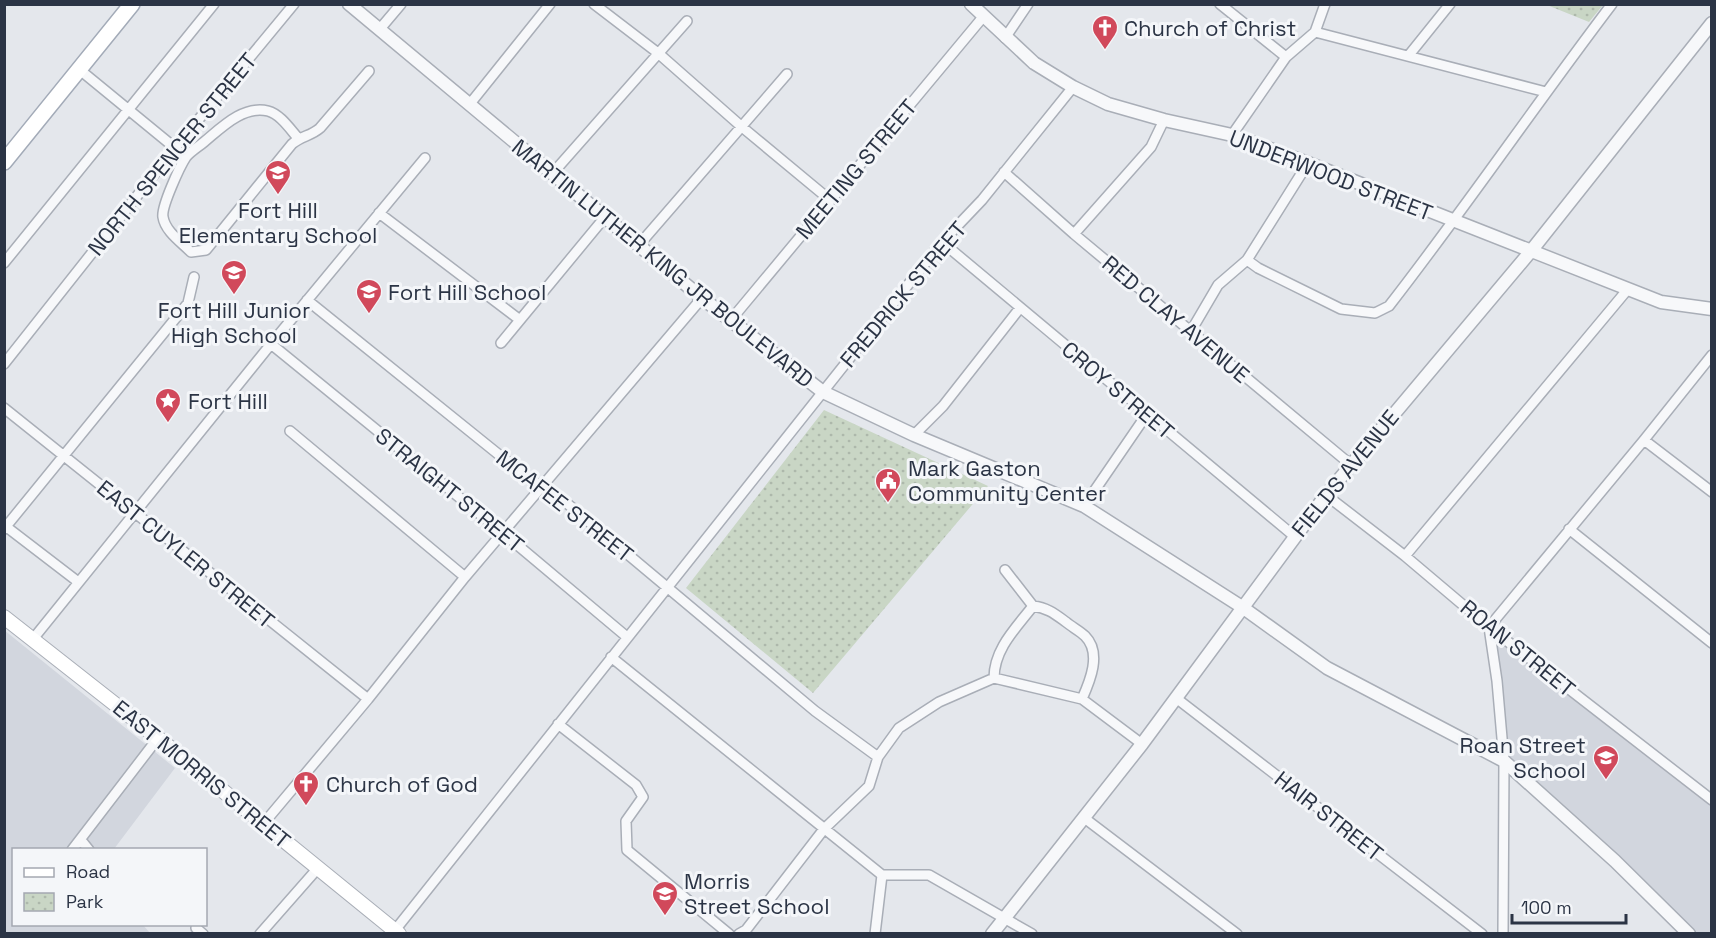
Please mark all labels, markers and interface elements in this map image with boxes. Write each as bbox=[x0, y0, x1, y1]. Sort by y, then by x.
church icon: Church of Christ bbox=[1090, 13, 1120, 51]
place label: Church of Christ bbox=[1124, 14, 1296, 42]
street label: NORTH SPENCER STREET bbox=[81, 47, 263, 261]
street label: MEETING STREET bbox=[789, 93, 923, 245]
street label: UNDERWOOD STREET bbox=[1225, 123, 1437, 227]
street label: MARTIN LUTHER KING JR BOULEVARD bbox=[507, 133, 819, 393]
school or university icon: Fort Hill Elementary School bbox=[263, 158, 293, 196]
place label: Fort Hill Elementary School bbox=[179, 196, 377, 249]
street label: FREDRICK STREET bbox=[834, 215, 972, 373]
street label: RED CLAY AVENUE bbox=[1097, 249, 1255, 389]
school or university icon: Fort Hill Junior High School bbox=[219, 258, 249, 296]
school or university icon: Fort Hill School bbox=[354, 277, 384, 315]
place label: Fort Hill School bbox=[388, 278, 546, 306]
place label: Fort Hill Junior High School bbox=[158, 296, 310, 349]
street label: CROY STREET bbox=[1056, 335, 1180, 445]
place icon: Fort Hill bbox=[153, 386, 183, 424]
place label: Fort Hill bbox=[188, 387, 268, 415]
street label: FIELDS AVENUE bbox=[1285, 404, 1405, 542]
street label: STRAIGHT STREET bbox=[370, 421, 530, 559]
street label: MCAFEE STREET bbox=[491, 444, 639, 568]
place label: Mark Gaston Community Center bbox=[908, 454, 1106, 507]
public building icon: Mark Gaston Community Center bbox=[873, 466, 903, 504]
street label: EAST CUYLER STREET bbox=[92, 474, 281, 634]
street label: ROAN STREET bbox=[1455, 593, 1581, 703]
street label: EAST MORRIS STREET bbox=[108, 694, 296, 854]
place label: Roan Street School bbox=[1460, 731, 1586, 784]
school or university icon: Roan Street School bbox=[1591, 743, 1621, 781]
street label: HAIR STREET bbox=[1269, 765, 1389, 867]
church icon: Church of God bbox=[291, 769, 321, 807]
place label: Church of God bbox=[326, 770, 478, 798]
legend bbox=[12, 848, 207, 926]
text: Road bbox=[66, 860, 110, 883]
place label: Morris Street School bbox=[684, 867, 830, 920]
school or university icon: Morris Street School bbox=[650, 879, 680, 917]
scale bar bbox=[1512, 887, 1626, 925]
text: Park bbox=[66, 890, 104, 913]
text: 100 m bbox=[1521, 896, 1572, 919]

